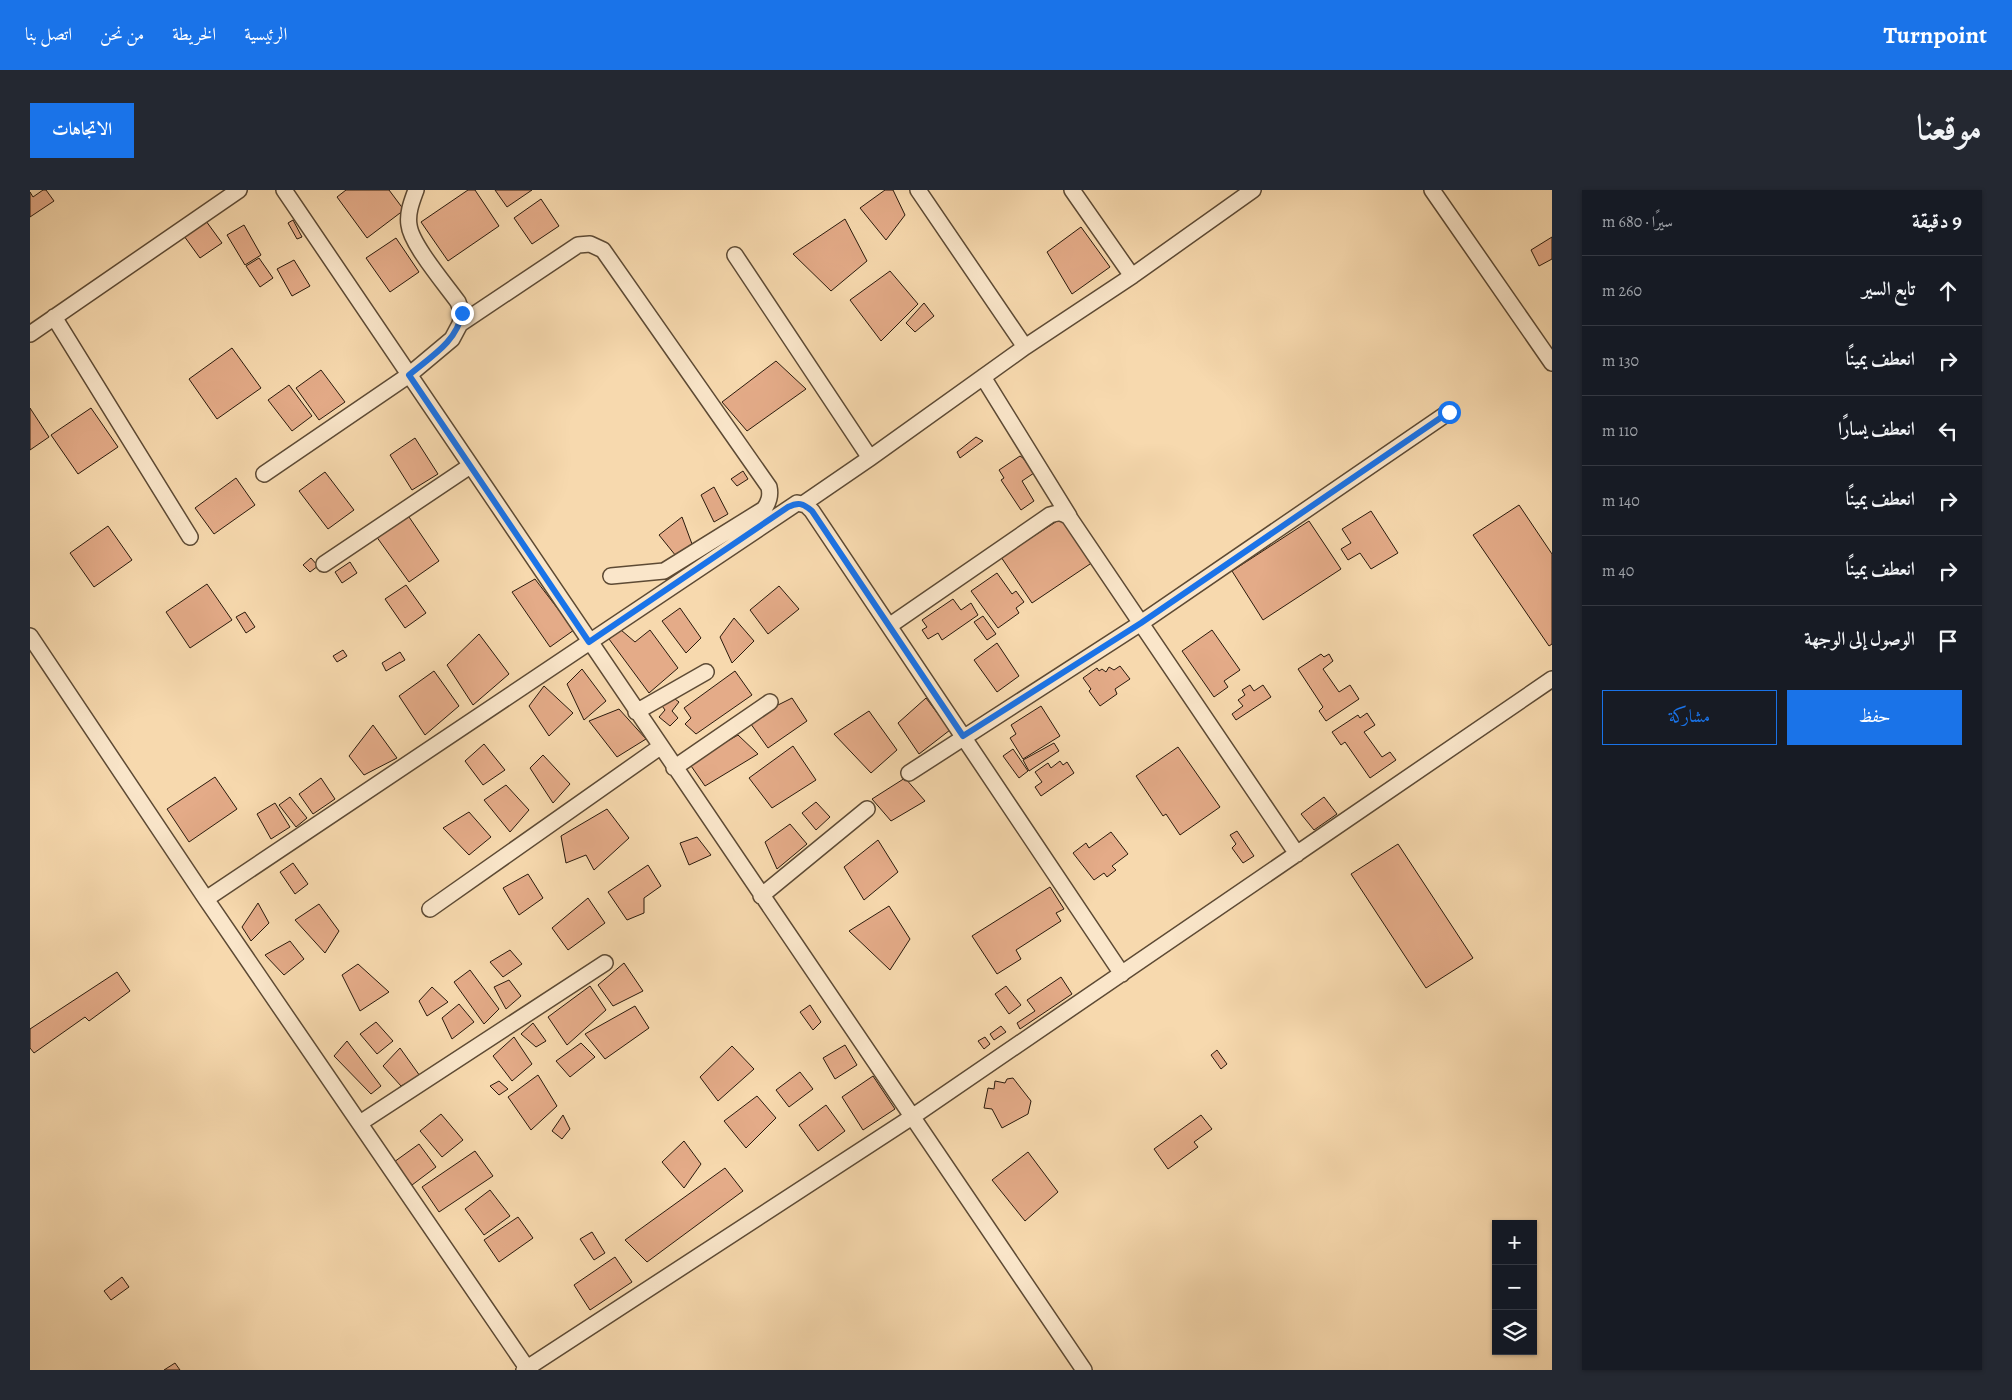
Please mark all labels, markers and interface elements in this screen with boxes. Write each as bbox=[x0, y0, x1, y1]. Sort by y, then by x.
text: Turnpoint bbox=[1883, 19, 1987, 51]
text: اتصل بنا bbox=[25, 22, 72, 46]
text: من نحن bbox=[100, 22, 144, 46]
text: الخريطة bbox=[172, 22, 216, 46]
text: الرئيسية bbox=[244, 22, 287, 46]
button: الاتجاهات bbox=[30, 103, 134, 158]
text: موقعنا bbox=[1917, 103, 1982, 151]
text: 9 دقيقة bbox=[1912, 207, 1962, 235]
text: سيرًا · 680 m bbox=[1602, 211, 1673, 233]
text: تابع السير bbox=[1862, 276, 1915, 302]
icon: ahead bbox=[1934, 277, 1962, 305]
text: 260 m bbox=[1602, 280, 1642, 302]
route end bbox=[451, 302, 474, 325]
text: انعطف يمينًا bbox=[1845, 346, 1915, 372]
icon: right bbox=[1934, 347, 1962, 375]
text: 130 m bbox=[1602, 350, 1639, 372]
route start bbox=[1438, 401, 1461, 424]
text: انعطف يسارًا bbox=[1838, 416, 1915, 442]
icon: left bbox=[1934, 417, 1962, 445]
text: 110 m bbox=[1602, 420, 1638, 442]
text: انعطف يمينًا bbox=[1845, 486, 1915, 512]
icon: right bbox=[1934, 487, 1962, 515]
text: 140 m bbox=[1602, 490, 1640, 512]
text: انعطف يمينًا bbox=[1845, 556, 1915, 582]
icon: right bbox=[1934, 557, 1962, 585]
text: 40 m bbox=[1602, 560, 1634, 582]
text: الوصول إلى الوجهة bbox=[1804, 626, 1915, 652]
icon: arrive bbox=[1934, 627, 1962, 655]
button: مشاركة bbox=[1602, 690, 1777, 745]
button: حفظ bbox=[1787, 690, 1962, 745]
map controls bbox=[1492, 1220, 1537, 1355]
button: + bbox=[1492, 1220, 1537, 1265]
button: − bbox=[1492, 1265, 1537, 1310]
button: layers bbox=[1492, 1310, 1537, 1355]

